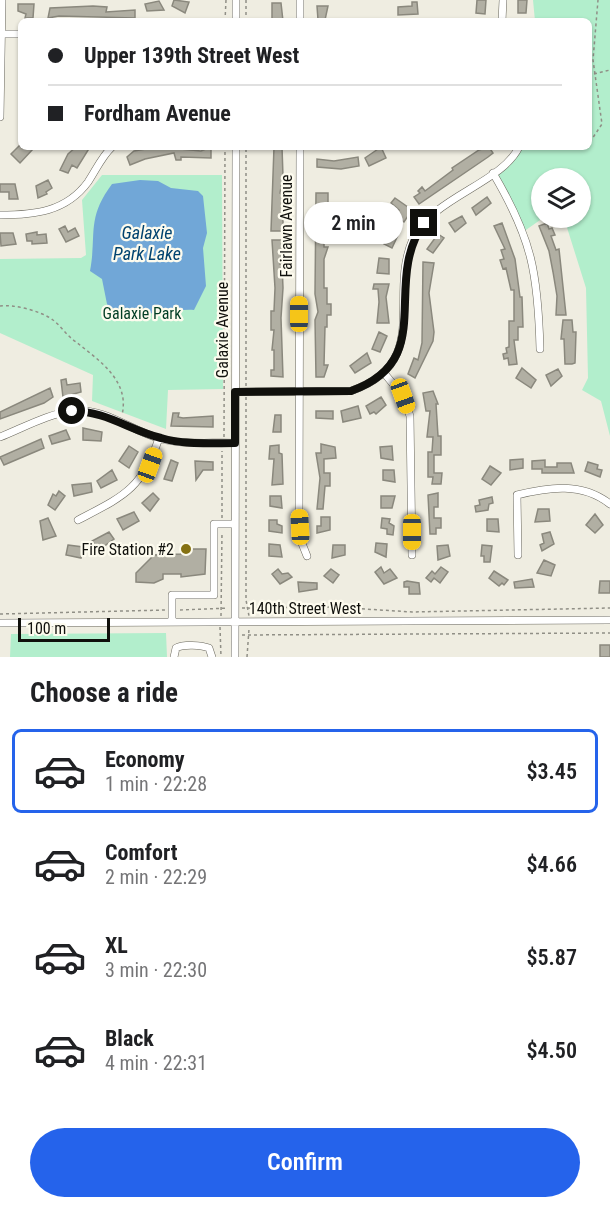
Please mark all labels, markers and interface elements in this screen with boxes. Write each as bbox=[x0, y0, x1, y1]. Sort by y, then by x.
text: Upper 139th Street West bbox=[84, 43, 299, 68]
text: Fordham Avenue bbox=[84, 101, 231, 126]
map controls bbox=[531, 168, 591, 228]
button: layers bbox=[531, 168, 591, 228]
street label: Fairlawn Avenue bbox=[277, 175, 296, 277]
callout: 2 min bbox=[304, 202, 403, 244]
route end bbox=[410, 209, 437, 236]
text: 2 min bbox=[331, 211, 376, 235]
water label: Galaxie Park Lake bbox=[113, 222, 181, 264]
street label: Galaxie Avenue bbox=[213, 282, 232, 378]
car bbox=[290, 296, 308, 332]
park label: Galaxie Park bbox=[103, 304, 182, 323]
car bbox=[388, 376, 418, 416]
route start bbox=[58, 397, 85, 424]
car bbox=[135, 445, 165, 485]
car bbox=[290, 509, 310, 545]
car bbox=[403, 514, 421, 550]
place label: Fire Station #2 bbox=[82, 540, 174, 559]
marker: Fire Station #2 bbox=[179, 542, 193, 556]
street label: 140th Street West bbox=[249, 599, 362, 618]
scale bar bbox=[18, 615, 110, 642]
text: 100 m bbox=[27, 619, 66, 638]
text: Choose a ride bbox=[30, 677, 178, 709]
icon: car bbox=[33, 744, 87, 798]
text: Economy bbox=[105, 747, 185, 772]
text: $3.45 bbox=[526, 759, 577, 784]
text: 1 min · 22:28 bbox=[105, 772, 207, 796]
icon: car bbox=[33, 837, 87, 891]
text: Comfort bbox=[105, 840, 178, 865]
text: $4.66 bbox=[526, 852, 577, 877]
text: 2 min · 22:29 bbox=[105, 865, 207, 889]
icon: car bbox=[33, 930, 87, 984]
text: XL bbox=[105, 933, 128, 958]
text: $5.87 bbox=[526, 945, 577, 970]
text: 3 min · 22:30 bbox=[105, 958, 207, 982]
icon: car bbox=[33, 1023, 87, 1077]
text: Black bbox=[105, 1026, 154, 1051]
text: $4.50 bbox=[526, 1038, 577, 1063]
text: 4 min · 22:31 bbox=[105, 1051, 207, 1075]
button: Confirm bbox=[30, 1128, 580, 1197]

